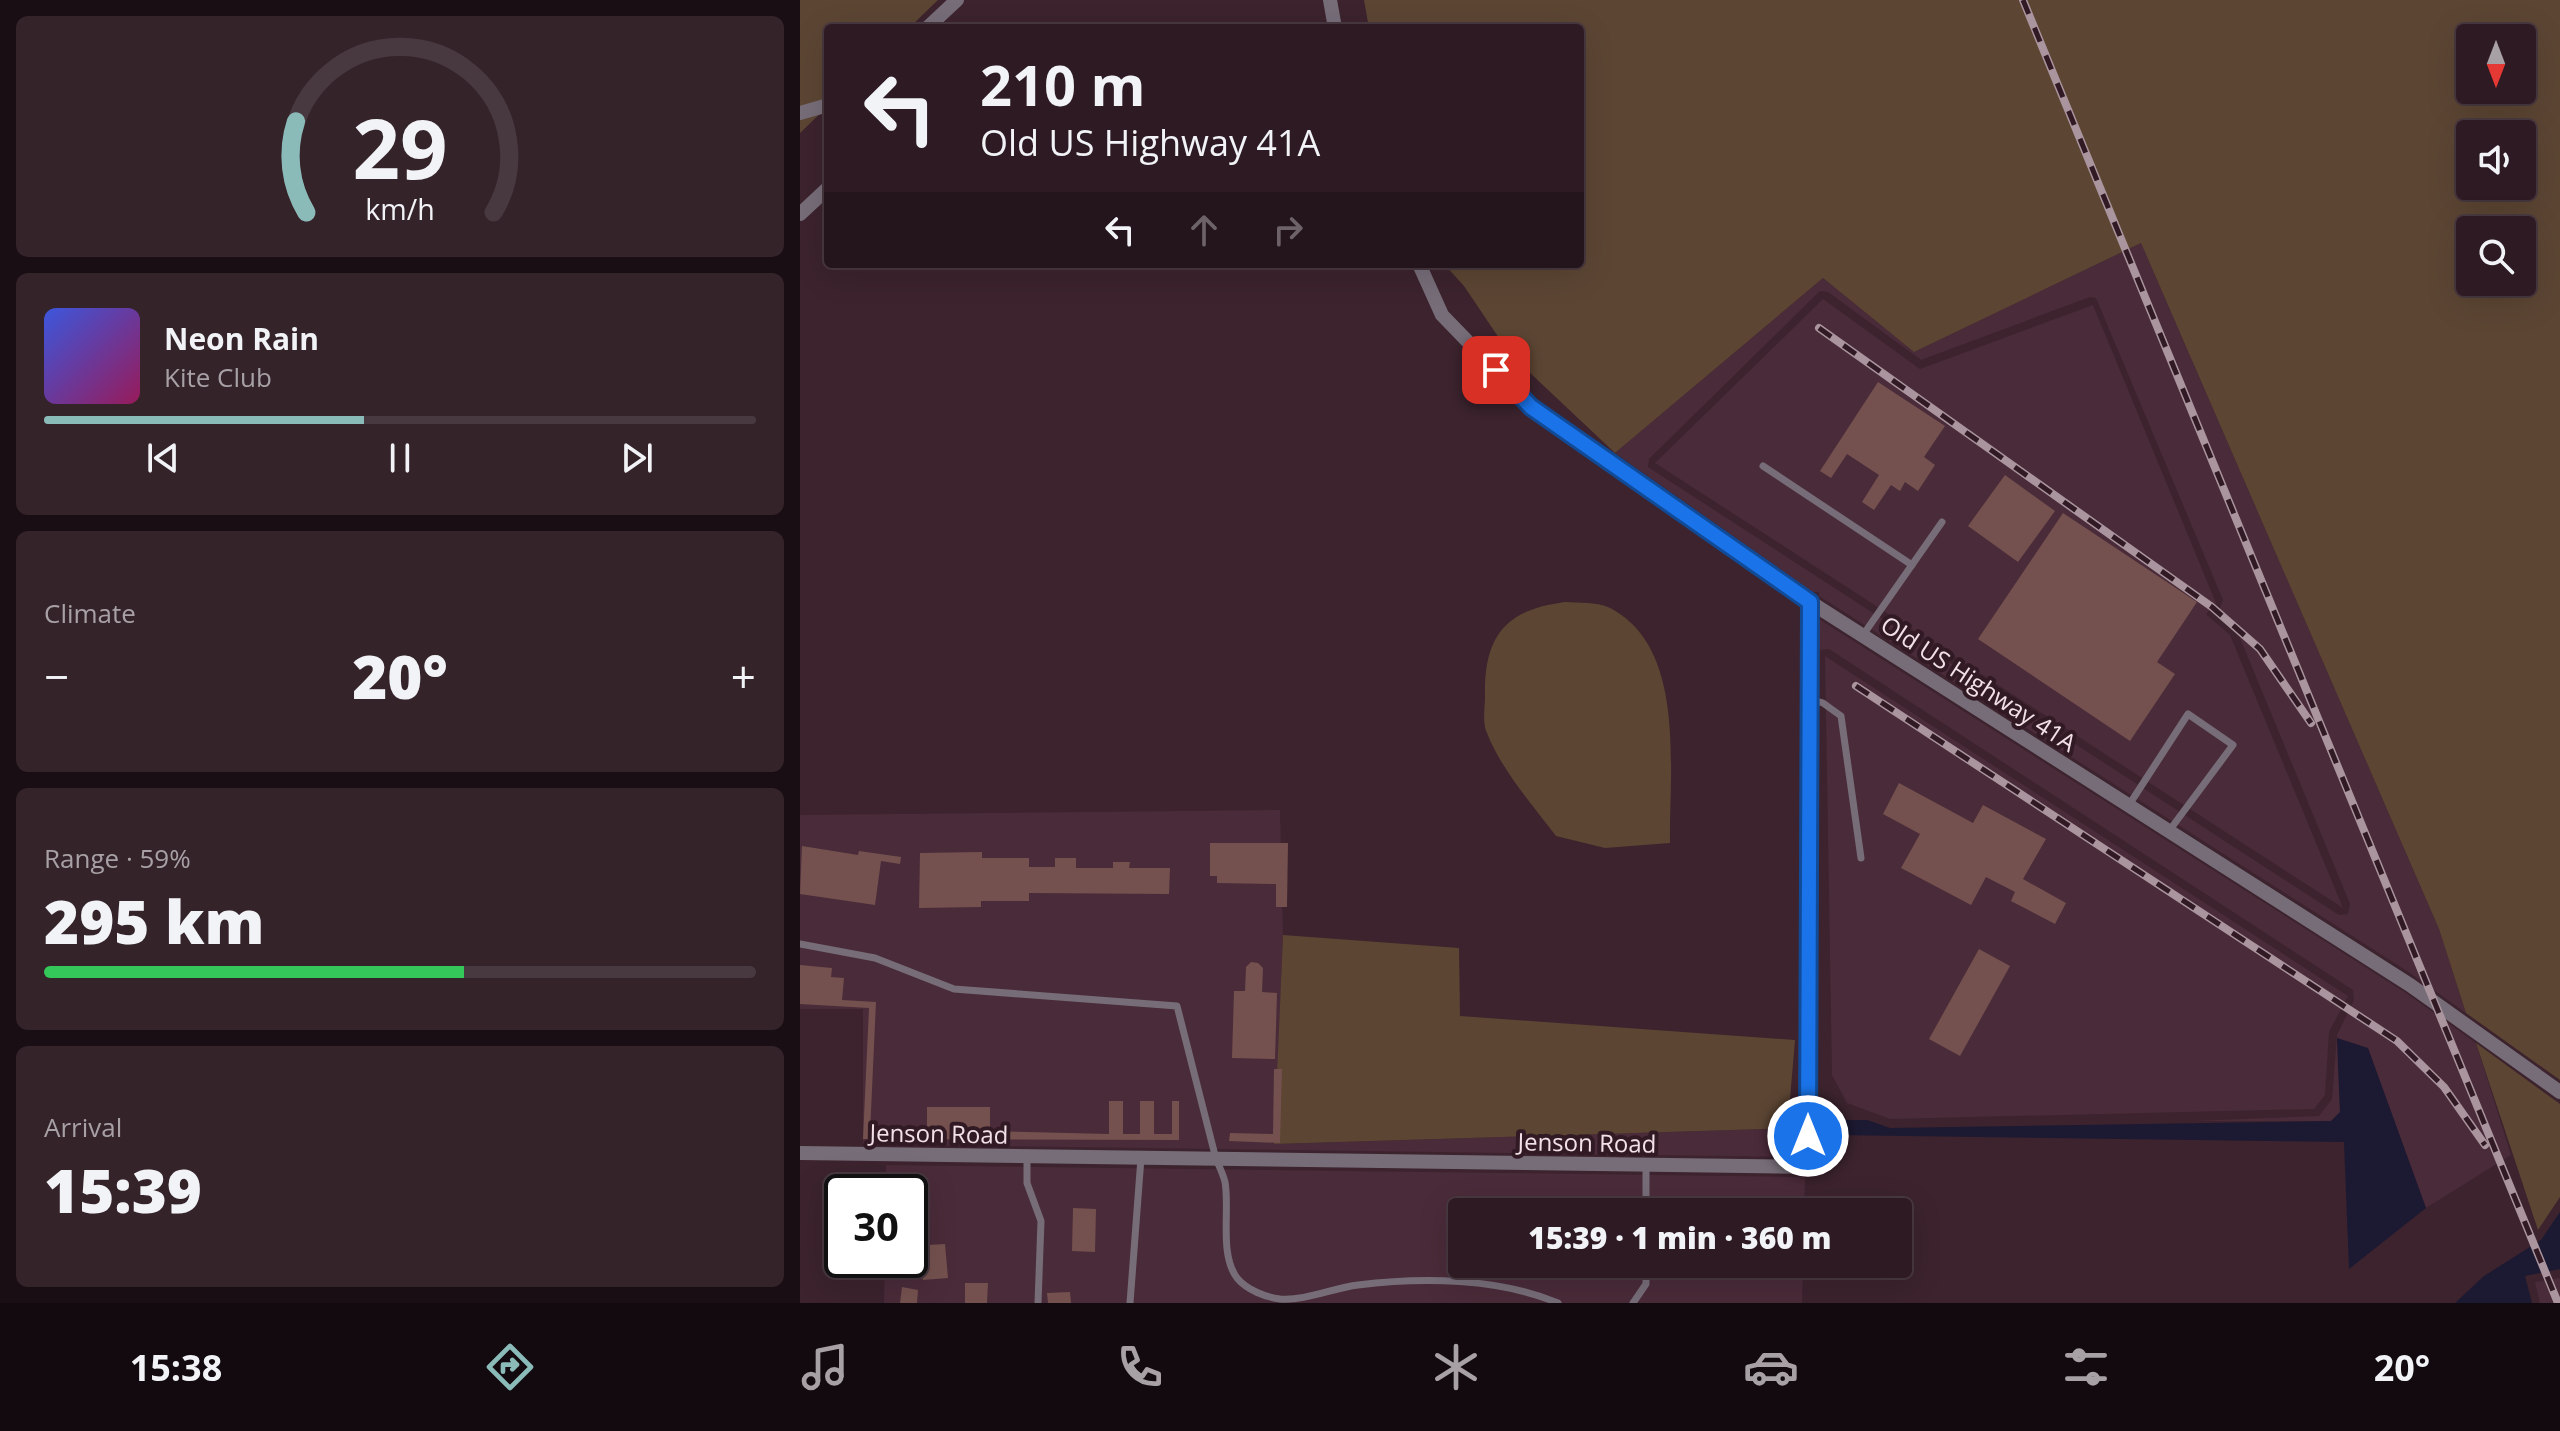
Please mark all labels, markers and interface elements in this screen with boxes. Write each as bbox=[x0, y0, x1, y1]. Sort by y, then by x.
north arrow bbox=[2456, 24, 2536, 104]
map controls bbox=[2456, 24, 2536, 296]
text: 210 m bbox=[980, 46, 1146, 122]
icon: left bbox=[848, 56, 952, 160]
text: 29 bbox=[352, 89, 448, 202]
text: Old US Highway 41A bbox=[980, 118, 1320, 167]
button: sound bbox=[2456, 120, 2536, 200]
text: km/h bbox=[365, 189, 435, 228]
icon: left bbox=[1098, 208, 1142, 252]
icon: ahead bbox=[1182, 208, 1226, 252]
icon: right bbox=[1266, 208, 1310, 252]
button: search bbox=[2456, 216, 2536, 296]
text: Neon Rain bbox=[164, 318, 319, 359]
pin bbox=[1462, 336, 1530, 404]
icon: arrive bbox=[1474, 348, 1518, 392]
text: Kite Club bbox=[164, 359, 272, 395]
icon: previous bbox=[141, 436, 185, 480]
icon: pause bbox=[378, 436, 422, 480]
icon: next bbox=[615, 436, 659, 480]
text: Climate bbox=[44, 595, 136, 631]
street label: Old US Highway 41A bbox=[1875, 607, 2084, 759]
text: 20° bbox=[352, 635, 448, 717]
text: − bbox=[44, 646, 69, 706]
text: + bbox=[731, 646, 756, 706]
text: Range · 59% bbox=[44, 840, 191, 876]
text: 295 km bbox=[44, 880, 265, 962]
position arrow bbox=[1766, 1094, 1850, 1178]
text: Arrival bbox=[44, 1109, 122, 1145]
street label: Jenson Road bbox=[867, 1115, 1009, 1151]
street label: Jenson Road bbox=[1515, 1124, 1657, 1160]
text: 15:39 bbox=[44, 1149, 202, 1231]
speed limit sign: 30 bbox=[824, 1174, 928, 1278]
text: 15:39 · 1 min · 360 m bbox=[1528, 1217, 1832, 1258]
icon: directions bbox=[482, 1339, 538, 1395]
icon: music bbox=[797, 1339, 853, 1395]
icon: phone bbox=[1112, 1339, 1168, 1395]
icon: climate bbox=[1428, 1339, 1484, 1395]
icon: car bbox=[1743, 1339, 1799, 1395]
icon: filters bbox=[2058, 1339, 2114, 1395]
text: 15:38 bbox=[130, 1343, 222, 1392]
text: 20° bbox=[2374, 1343, 2430, 1392]

